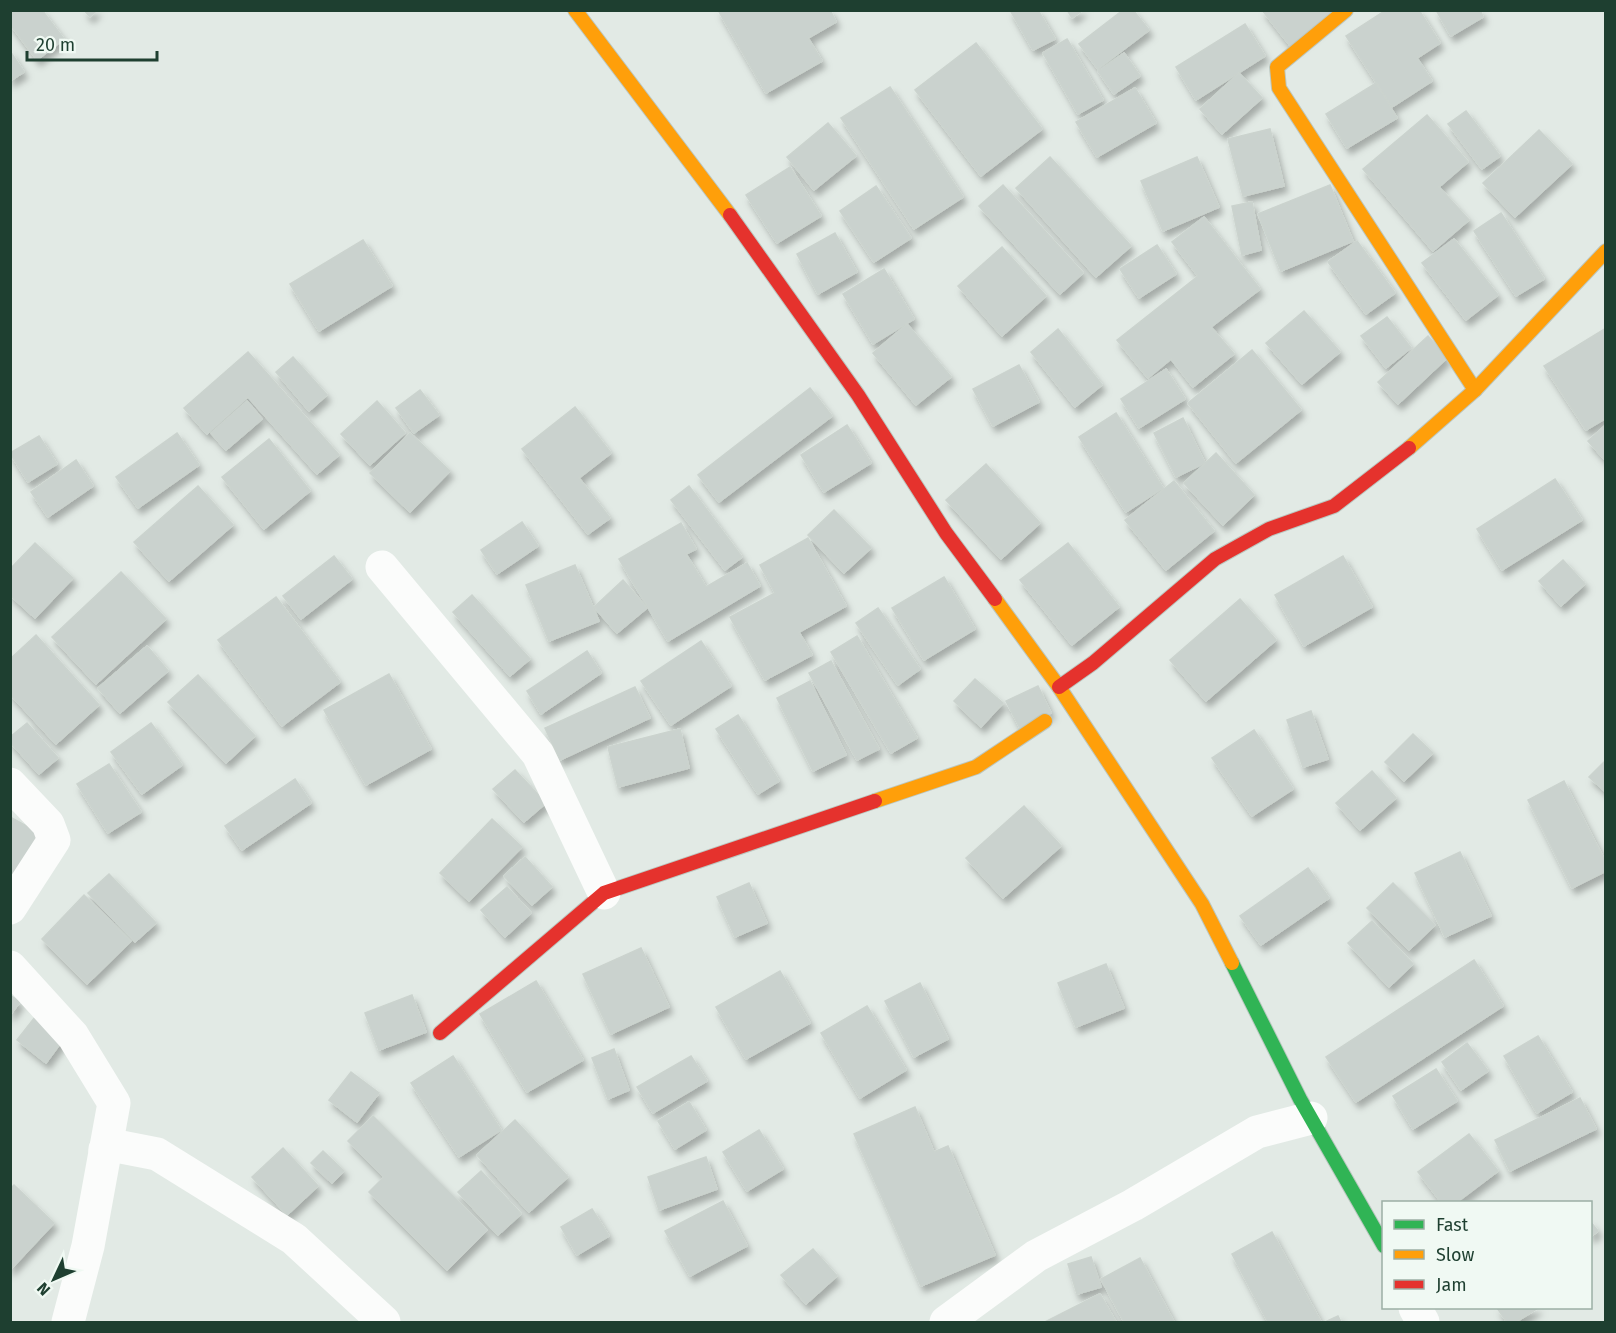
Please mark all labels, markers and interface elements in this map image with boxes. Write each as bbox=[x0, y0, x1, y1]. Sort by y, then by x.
scale bar bbox=[27, 24, 158, 62]
text: 20 m bbox=[36, 34, 75, 56]
legend bbox=[1382, 1201, 1592, 1309]
text: Fast bbox=[1436, 1214, 1469, 1236]
text: Slow bbox=[1436, 1244, 1475, 1266]
north arrow bbox=[24, 1249, 84, 1309]
text: Jam bbox=[1436, 1274, 1467, 1296]
text: N bbox=[33, 1279, 54, 1299]

